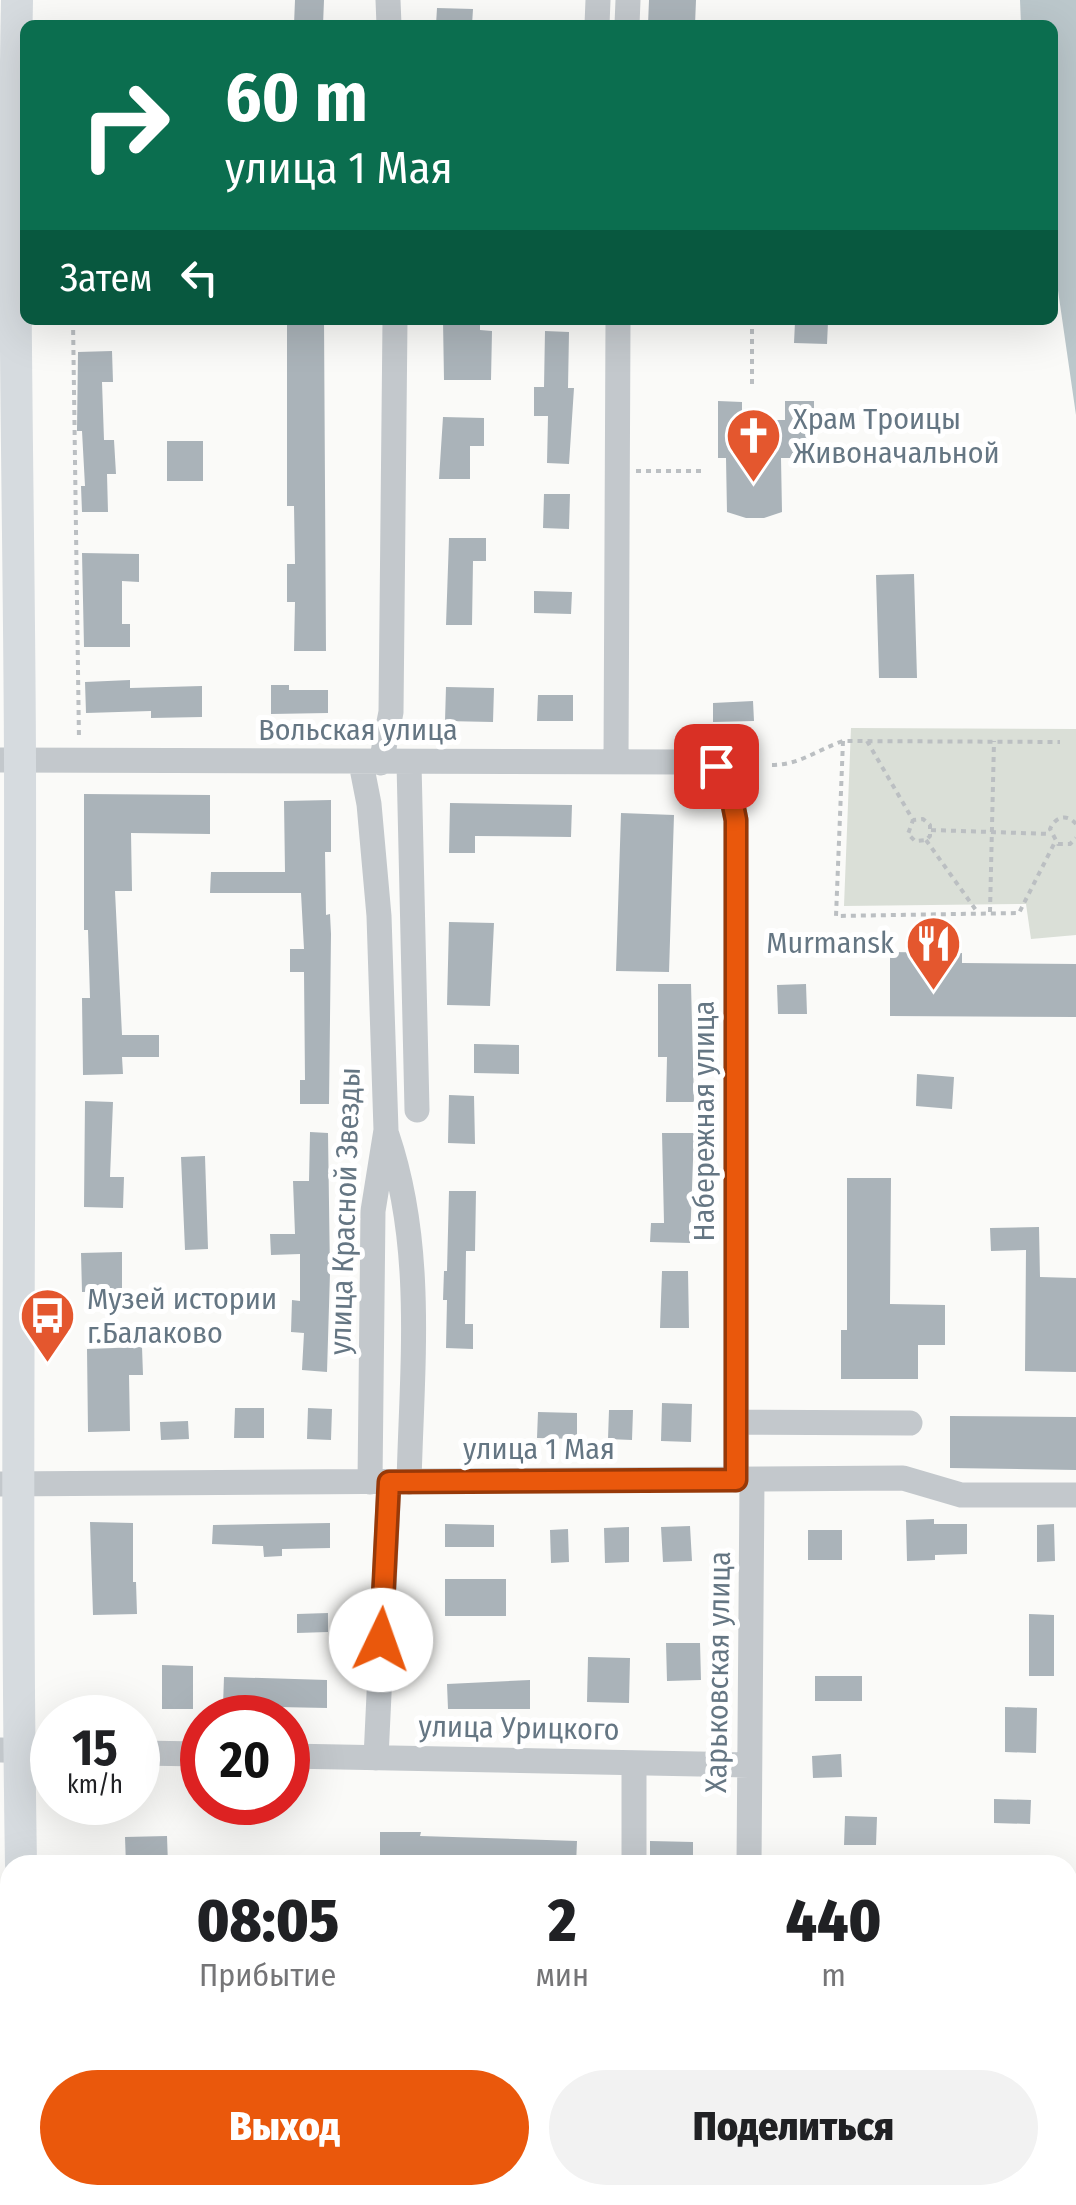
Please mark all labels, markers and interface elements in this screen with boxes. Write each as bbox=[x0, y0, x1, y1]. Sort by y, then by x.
text: 60 m bbox=[225, 56, 368, 140]
icon: right bbox=[60, 60, 190, 190]
text: улица 1 Мая bbox=[225, 141, 453, 195]
icon: left bbox=[172, 250, 227, 305]
text: Затем bbox=[60, 255, 152, 301]
place label: Храм Троицы Живоначальной bbox=[793, 401, 1000, 471]
church icon: Храм Троицы Живоначальной bbox=[724, 406, 784, 485]
street label: Вольская улица bbox=[258, 712, 458, 748]
pin bbox=[674, 724, 759, 809]
icon: arrive bbox=[689, 739, 744, 794]
restaurant icon: Murmansk bbox=[903, 913, 963, 992]
place label: Murmansk bbox=[766, 925, 894, 961]
street label: Набережная улица bbox=[686, 1001, 722, 1241]
street label: улица Красной Звезды bbox=[322, 1067, 368, 1355]
place label: Музей истории г.Балаково bbox=[87, 1281, 277, 1351]
bus stop icon: Музей истории г.Балаково bbox=[18, 1286, 78, 1365]
street label: улица 1 Мая bbox=[463, 1431, 615, 1467]
street label: Харьковская улица bbox=[698, 1551, 738, 1793]
position arrow bbox=[329, 1588, 433, 1692]
speed limit sign: 20 bbox=[180, 1695, 310, 1825]
street label: улица Урицкого bbox=[418, 1708, 620, 1748]
text: 15 bbox=[72, 1718, 118, 1778]
text: km/h bbox=[67, 1770, 123, 1800]
text: 08:05 bbox=[196, 1885, 339, 1957]
text: 2 bbox=[548, 1885, 576, 1957]
text: 440 bbox=[785, 1885, 882, 1957]
text: Прибытие bbox=[199, 1956, 336, 1994]
text: мин bbox=[535, 1956, 589, 1994]
text: m bbox=[821, 1956, 846, 1994]
button: Выход bbox=[40, 2070, 529, 2185]
button: Поделиться bbox=[549, 2070, 1038, 2185]

